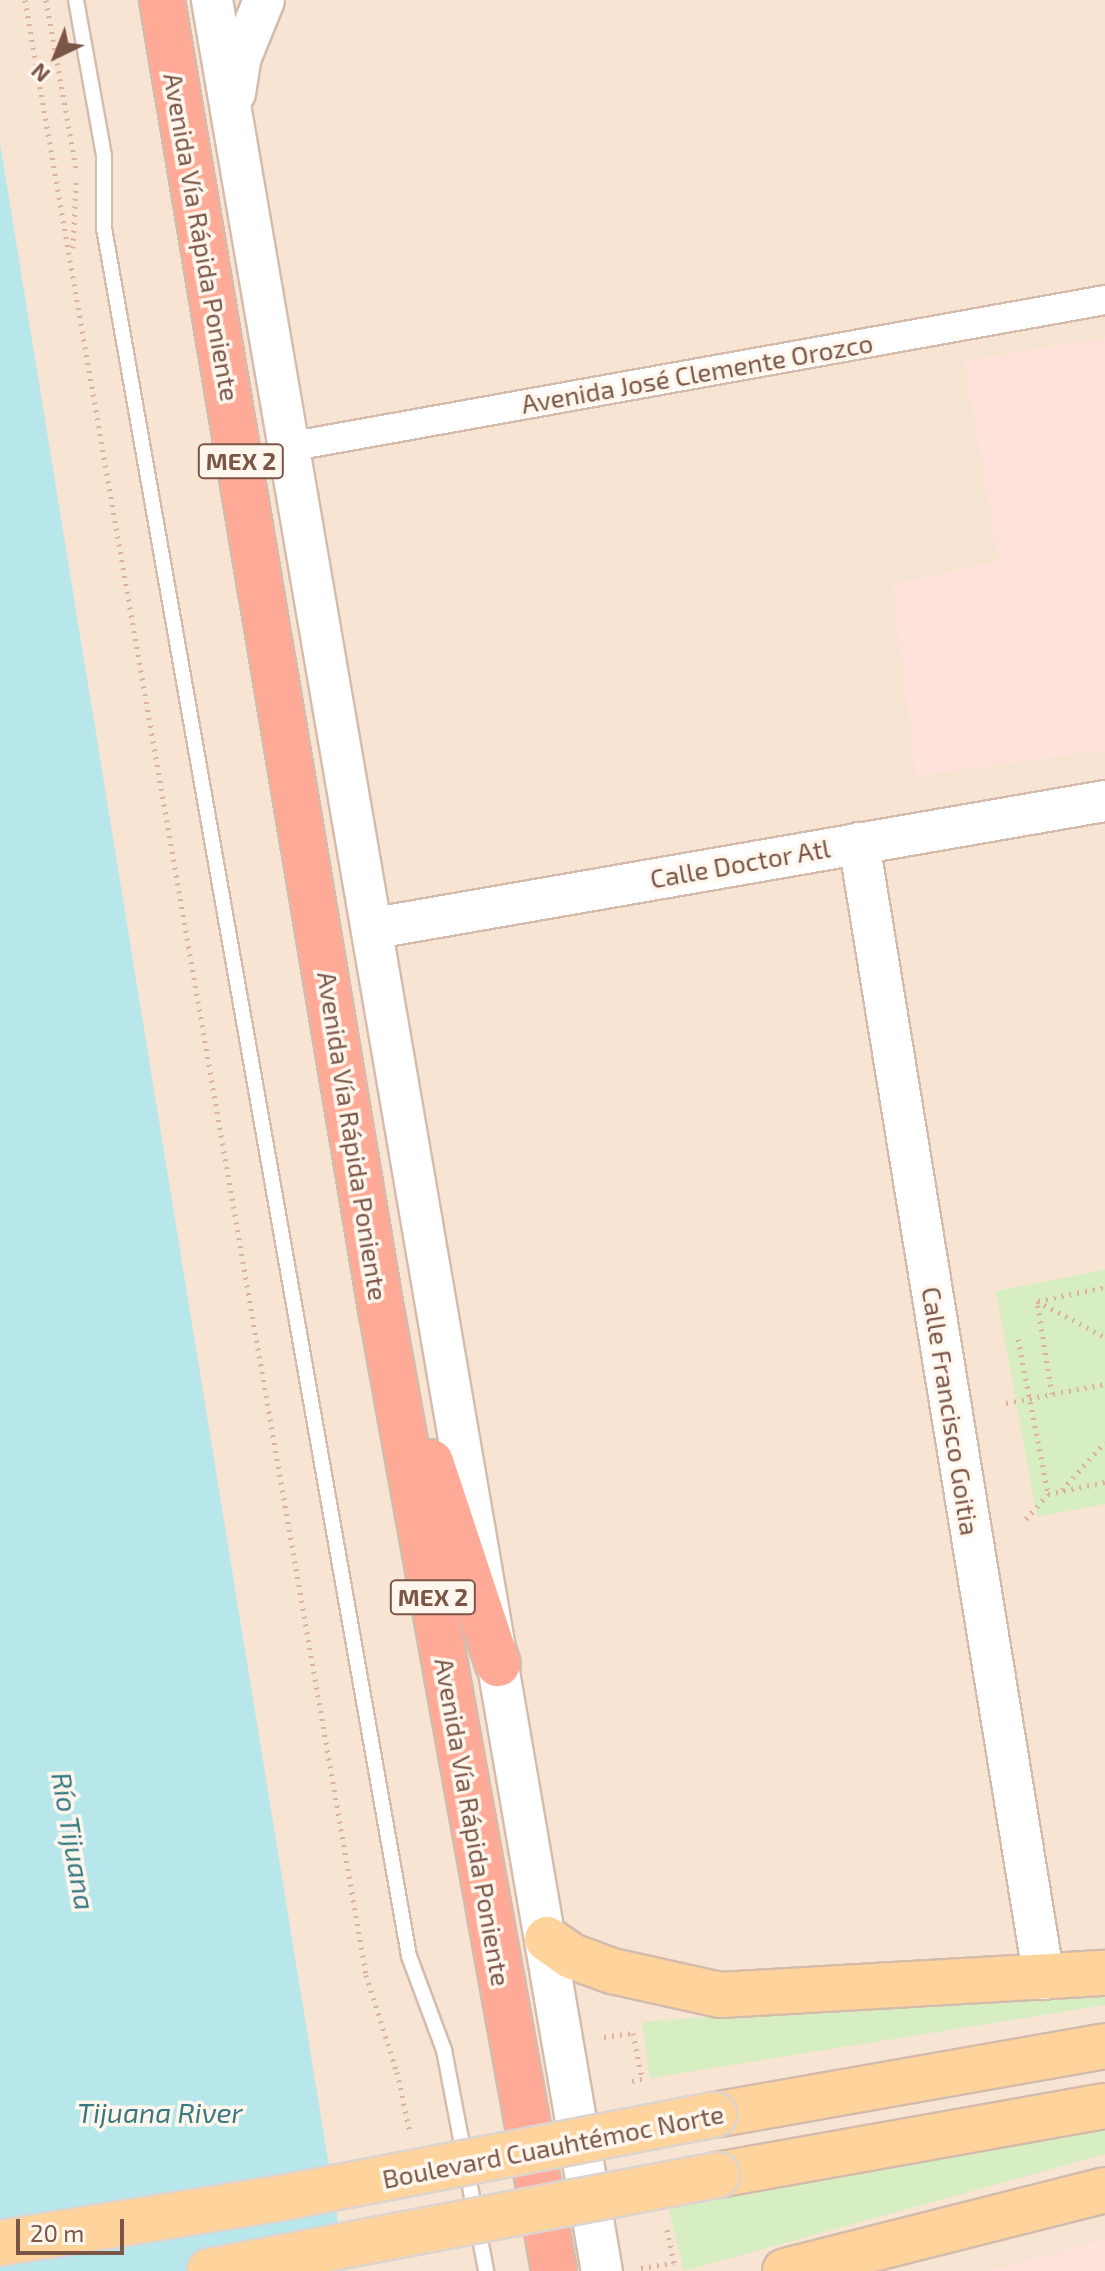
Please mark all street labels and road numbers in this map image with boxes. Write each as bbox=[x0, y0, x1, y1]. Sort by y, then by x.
street label: Avenida Vía Rápida Poniente bbox=[158, 70, 246, 404]
street label: Avenida José Clemente Orozco bbox=[518, 327, 876, 419]
road number: MEX 2 bbox=[197, 441, 285, 481]
street label: Calle Doctor Atl bbox=[647, 832, 833, 894]
street label: Avenida Vía Rápida Poniente bbox=[312, 969, 394, 1303]
street label: Calle Francisco Goitia bbox=[916, 1284, 986, 1538]
road number: MEX 2 bbox=[389, 1577, 477, 1617]
street label: Avenida Vía Rápida Poniente bbox=[429, 1655, 517, 1989]
street label: Boulevard Cuauhtémoc Norte bbox=[380, 2098, 726, 2194]

